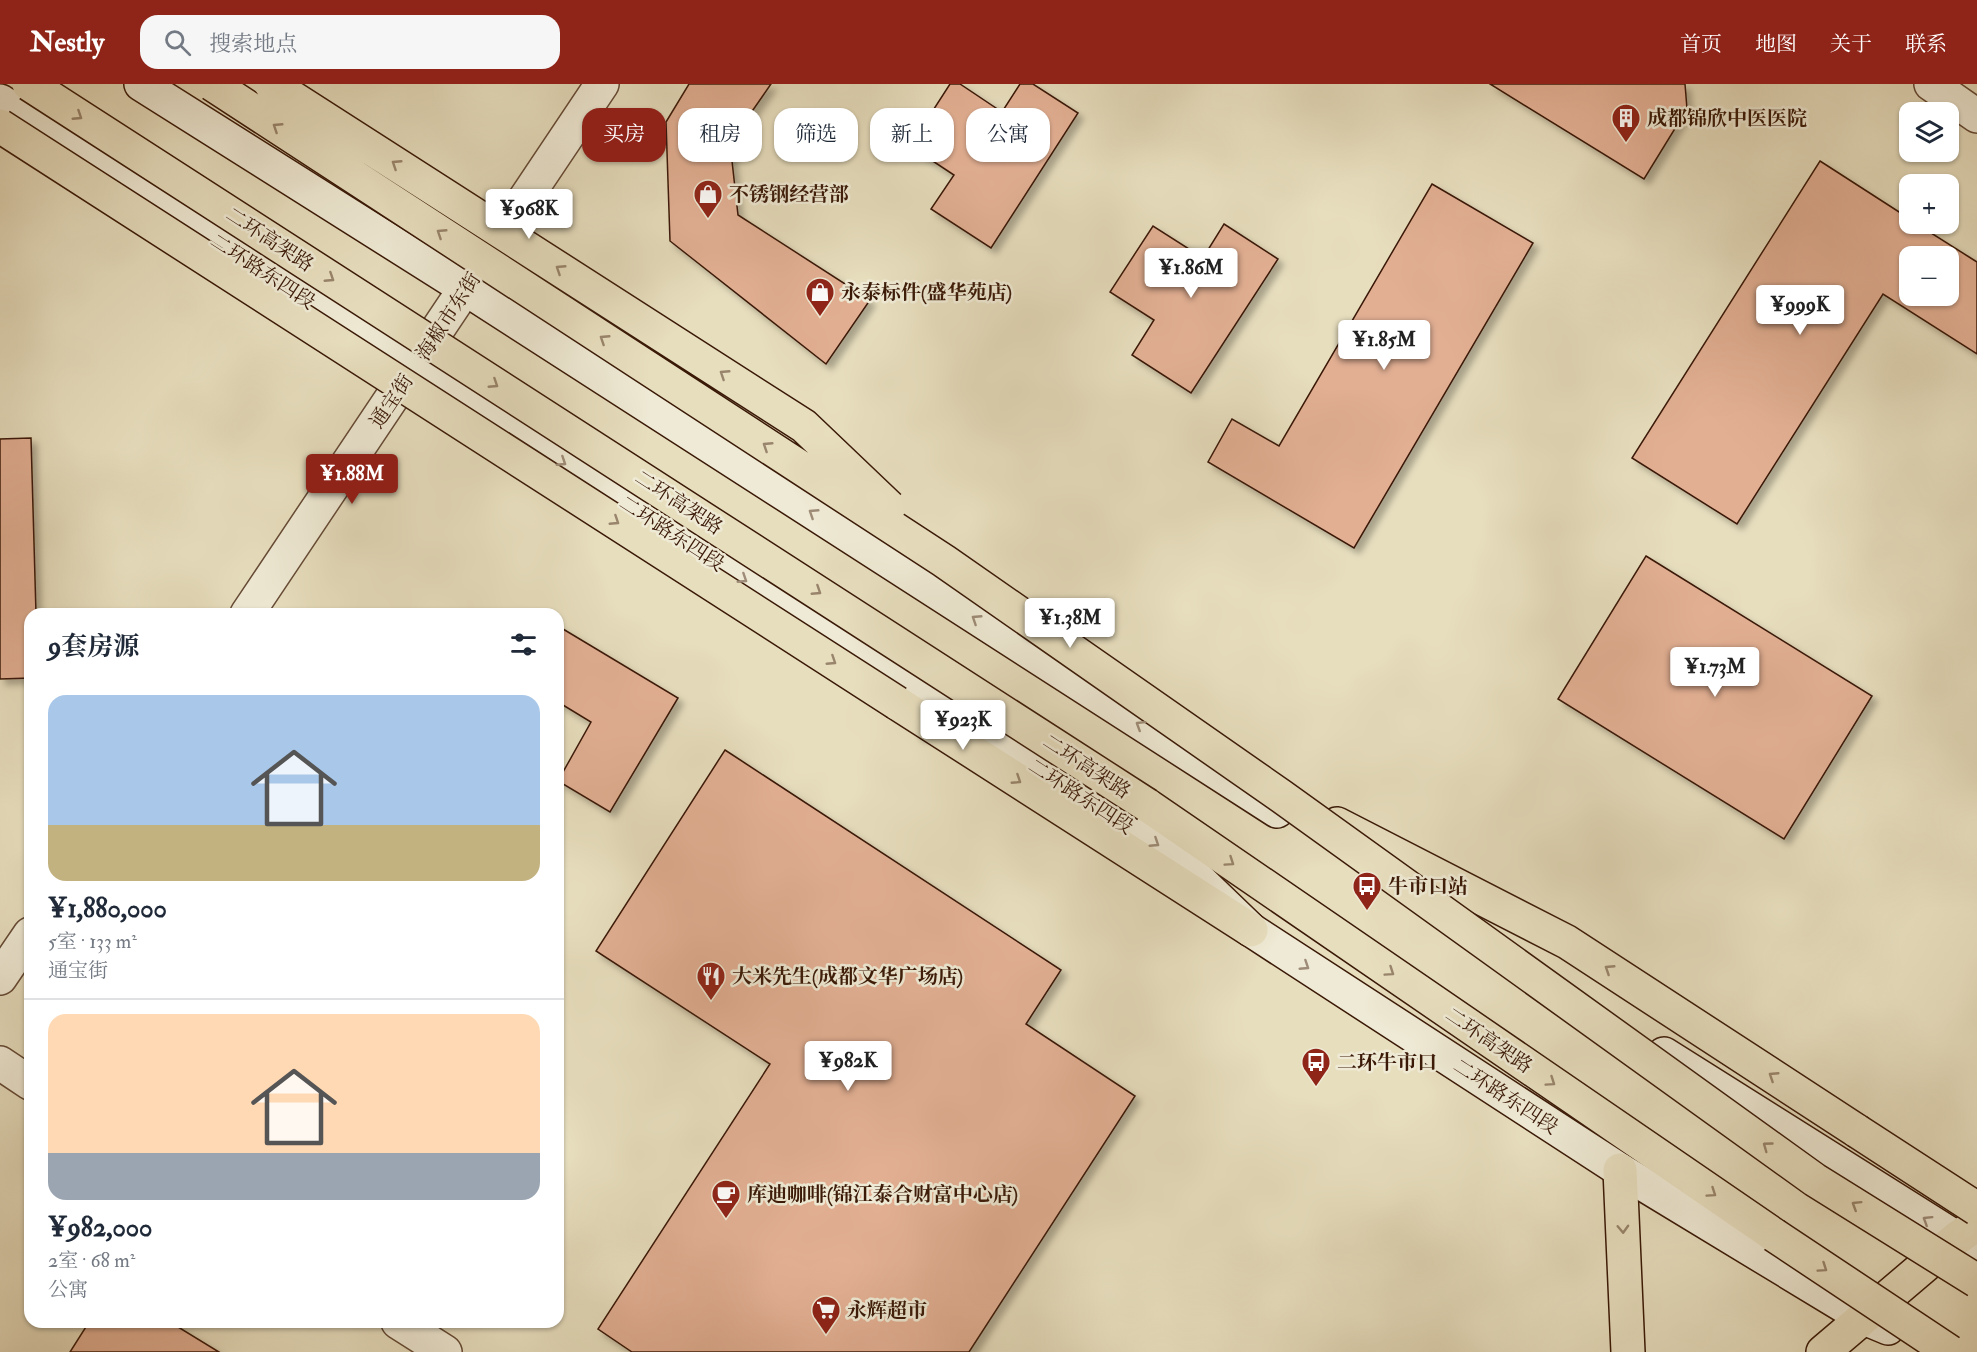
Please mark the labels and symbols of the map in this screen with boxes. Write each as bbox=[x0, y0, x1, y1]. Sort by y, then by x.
building icon: 成都锦欣中医医院 bbox=[1610, 102, 1642, 144]
place label: 成都锦欣中医医院 bbox=[1647, 106, 1807, 131]
one-way arrow bbox=[72, 108, 82, 120]
one-way arrow bbox=[273, 122, 283, 134]
one-way arrow bbox=[391, 160, 402, 171]
shop icon: 不锈钢经营部 bbox=[692, 178, 724, 220]
place label: 不锈钢经营部 bbox=[729, 182, 849, 207]
pin: ¥968K bbox=[487, 189, 571, 240]
street label: 二环高架路 bbox=[221, 202, 318, 277]
street label: 二环路东四段 bbox=[206, 228, 320, 315]
one-way arrow bbox=[436, 229, 447, 240]
pin: ¥1.86M bbox=[1142, 248, 1240, 299]
one-way arrow bbox=[556, 265, 567, 276]
street label: 海椒市东街 bbox=[411, 268, 486, 365]
one-way arrow bbox=[323, 271, 334, 282]
shop icon: 永泰标件(盛华苑店) bbox=[804, 276, 836, 318]
place label: 永泰标件(盛华苑店) bbox=[841, 280, 1012, 305]
pin: ¥999K bbox=[1758, 285, 1842, 336]
pin: ¥1.85M bbox=[1335, 320, 1433, 371]
one-way arrow bbox=[600, 335, 610, 347]
street label: 通宝街 bbox=[364, 369, 419, 433]
one-way arrow bbox=[720, 370, 730, 382]
one-way arrow bbox=[488, 376, 498, 388]
one-way arrow bbox=[763, 442, 774, 453]
pin: ¥1.88M bbox=[303, 454, 401, 505]
one-way arrow bbox=[555, 455, 566, 466]
street label: 二环高架路 bbox=[630, 465, 727, 540]
street label: 二环路东四段 bbox=[615, 490, 729, 577]
one-way arrow bbox=[808, 510, 819, 521]
one-way arrow bbox=[608, 514, 619, 525]
one-way arrow bbox=[736, 572, 747, 583]
one-way arrow bbox=[811, 584, 821, 596]
pin: ¥1.38M bbox=[1021, 598, 1119, 649]
one-way arrow bbox=[972, 615, 982, 627]
pin: ¥1.73M bbox=[1666, 647, 1764, 698]
one-way arrow bbox=[825, 653, 836, 664]
pin: ¥923K bbox=[921, 700, 1005, 751]
one-way arrow bbox=[1136, 720, 1146, 732]
street label: 二环高架路 bbox=[1038, 729, 1135, 804]
street label: 二环路东四段 bbox=[1024, 753, 1138, 840]
one-way arrow bbox=[1010, 773, 1021, 784]
one-way arrow bbox=[1148, 836, 1159, 847]
one-way arrow bbox=[1223, 855, 1234, 866]
bus stop icon: 牛市口站 bbox=[1351, 870, 1383, 912]
place label: 牛市口站 bbox=[1388, 874, 1468, 899]
one-way arrow bbox=[1299, 958, 1309, 970]
restaurant icon: 大米先生(成都文华广场店) bbox=[695, 960, 727, 1002]
place label: 大米先生(成都文华广场店) bbox=[732, 964, 963, 989]
one-way arrow bbox=[1384, 965, 1395, 976]
one-way arrow bbox=[1605, 966, 1616, 977]
street label: 二环高架路 bbox=[1440, 1002, 1537, 1079]
pin: ¥982K bbox=[806, 1041, 890, 1092]
bus stop icon: 二环牛市口 bbox=[1300, 1046, 1332, 1088]
place label: 二环牛市口 bbox=[1337, 1050, 1437, 1075]
street label: 二环路东四段 bbox=[1449, 1053, 1563, 1140]
one-way arrow bbox=[1769, 1072, 1780, 1083]
one-way arrow bbox=[1544, 1075, 1555, 1086]
one-way arrow bbox=[1763, 1142, 1774, 1153]
cafe icon: 库迪咖啡(锦江泰合财富中心店) bbox=[710, 1178, 742, 1220]
place label: 库迪咖啡(锦江泰合财富中心店) bbox=[747, 1182, 1018, 1207]
one-way arrow bbox=[1705, 1186, 1716, 1197]
one-way arrow bbox=[1852, 1201, 1862, 1213]
one-way arrow bbox=[1923, 1216, 1933, 1228]
one-way arrow bbox=[1616, 1224, 1629, 1233]
one-way arrow bbox=[1816, 1260, 1827, 1271]
supermarket icon: 永辉超市 bbox=[810, 1294, 842, 1336]
place label: 永辉超市 bbox=[847, 1298, 927, 1323]

